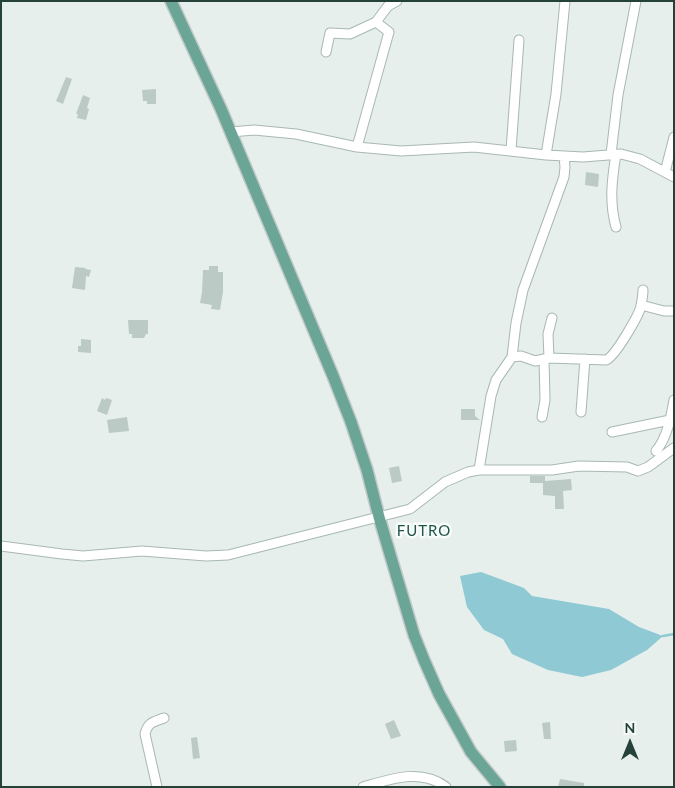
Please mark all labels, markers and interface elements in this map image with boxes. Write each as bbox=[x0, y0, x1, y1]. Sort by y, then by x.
district label: FUTRO bbox=[396, 522, 452, 540]
north arrow bbox=[605, 718, 655, 768]
text: N bbox=[625, 719, 635, 736]

